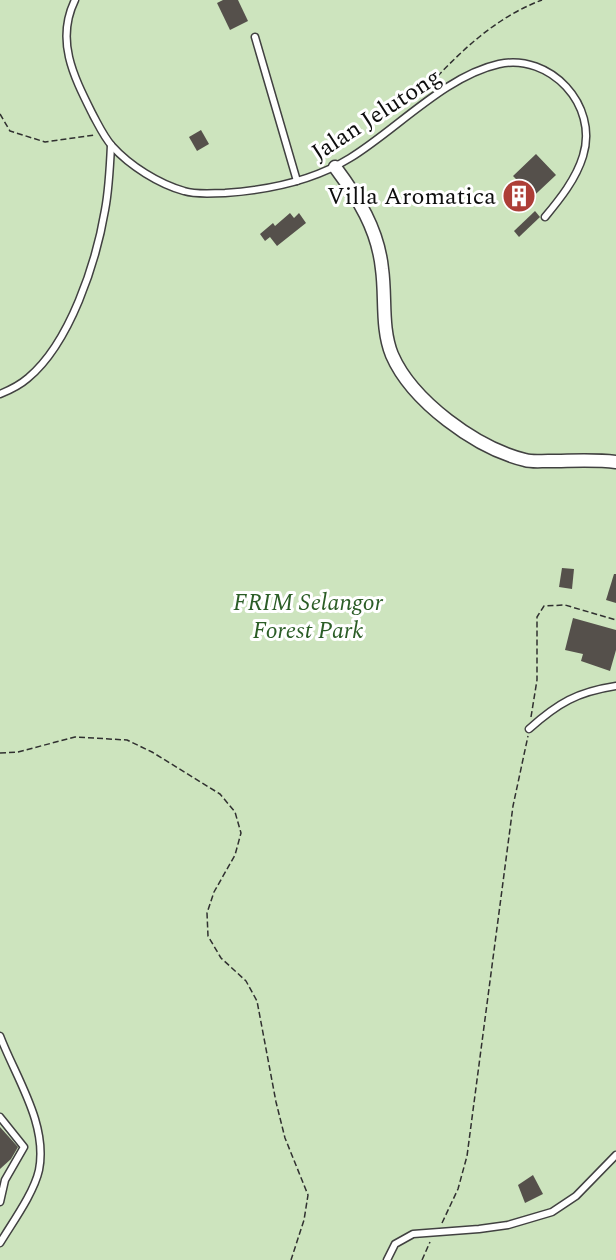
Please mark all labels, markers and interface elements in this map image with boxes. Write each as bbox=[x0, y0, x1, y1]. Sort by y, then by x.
street label: Jalan Jelutong bbox=[304, 59, 449, 170]
building icon: Villa Aromatica bbox=[501, 178, 537, 214]
place label: Villa Aromatica bbox=[327, 179, 496, 215]
park label: FRIM Selangor Forest Park bbox=[233, 585, 384, 649]

